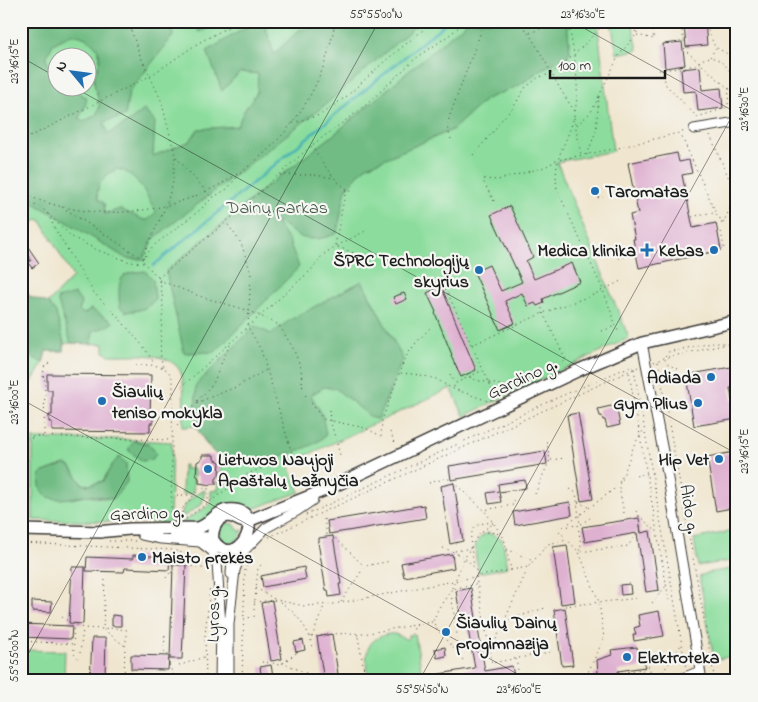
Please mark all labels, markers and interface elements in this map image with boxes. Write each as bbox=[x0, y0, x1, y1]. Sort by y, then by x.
text: 55°55'00"N bbox=[349, 6, 403, 24]
text: 23°16'30"E bbox=[561, 6, 605, 24]
text: 23°16'15"E bbox=[6, 38, 24, 84]
north arrow bbox=[48, 48, 98, 98]
scale bar bbox=[550, 48, 666, 80]
text: 100 m bbox=[558, 55, 591, 77]
text: N bbox=[50, 57, 73, 76]
text: 23°16'30"E bbox=[736, 87, 754, 131]
place label: Taromatas bbox=[605, 180, 689, 206]
marker: Taromatas bbox=[589, 185, 601, 197]
park label: Dainų parkas bbox=[225, 196, 328, 222]
place label: Medica klinika bbox=[538, 239, 636, 265]
place label: Kebas bbox=[659, 239, 704, 265]
marker: Medica klinika bbox=[640, 243, 654, 257]
marker: Kebas bbox=[708, 244, 720, 256]
place label: ŠPRC Technologijų skyrius bbox=[333, 249, 470, 297]
marker: ŠPRC Technologijų skyrius bbox=[473, 264, 485, 276]
street label: Gardino g. bbox=[484, 352, 563, 408]
place label: Adiada bbox=[647, 366, 701, 392]
marker: Adiada bbox=[705, 371, 717, 383]
text: 23°16'00"E bbox=[6, 380, 24, 424]
place label: Šiaulių teniso mokykla bbox=[111, 380, 223, 428]
place label: Gym Plius bbox=[613, 392, 688, 419]
marker: Šiaulių teniso mokykla bbox=[96, 395, 108, 407]
marker: Gym Plius bbox=[692, 397, 704, 409]
text: 23°16'15"E bbox=[736, 428, 754, 474]
place label: Lietuvos Naujoji Apaštalų bažnyčia bbox=[218, 448, 359, 496]
place label: Hip Vet bbox=[658, 448, 710, 474]
marker: Hip Vet bbox=[713, 453, 725, 465]
marker: Lietuvos Naujoji Apaštalų bažnyčia bbox=[202, 463, 214, 475]
street label: Aido g. bbox=[670, 483, 705, 537]
street label: Gardino g. bbox=[109, 501, 185, 530]
place label: Maisto prekės bbox=[152, 546, 254, 572]
marker: Maisto prekės bbox=[136, 551, 148, 563]
street label: Lyros g. bbox=[202, 585, 230, 643]
place label: Šiaulių Dainų progimnazija bbox=[456, 611, 558, 659]
marker: Šiaulių Dainų progimnazija bbox=[440, 626, 452, 638]
text: 55°55'00"N bbox=[6, 629, 24, 683]
place label: Elektroteka bbox=[637, 646, 720, 672]
marker: Elektroteka bbox=[621, 651, 633, 663]
text: 55°54'50"N bbox=[396, 681, 448, 699]
text: 23°16'00"E bbox=[497, 681, 541, 699]

